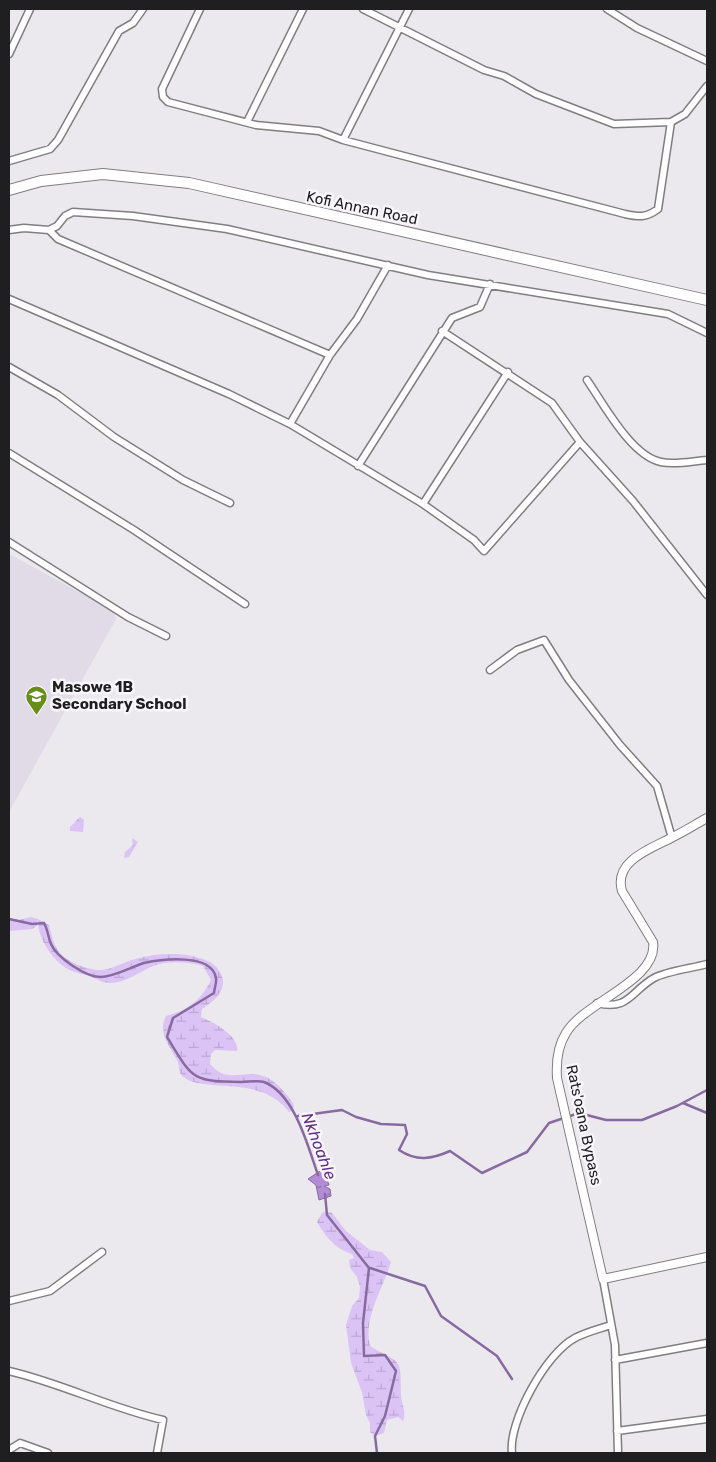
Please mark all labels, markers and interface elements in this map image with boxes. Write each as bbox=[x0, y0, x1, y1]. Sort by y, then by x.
street label: Kofi Annan Road bbox=[305, 187, 419, 229]
place label: Masowe 1B Secondary School bbox=[52, 678, 187, 713]
school or university icon: Masowe 1B Secondary School bbox=[24, 684, 48, 715]
street label: Rats'oana Bypass bbox=[562, 1063, 606, 1187]
water label: Nkhoahle bbox=[298, 1110, 340, 1182]

